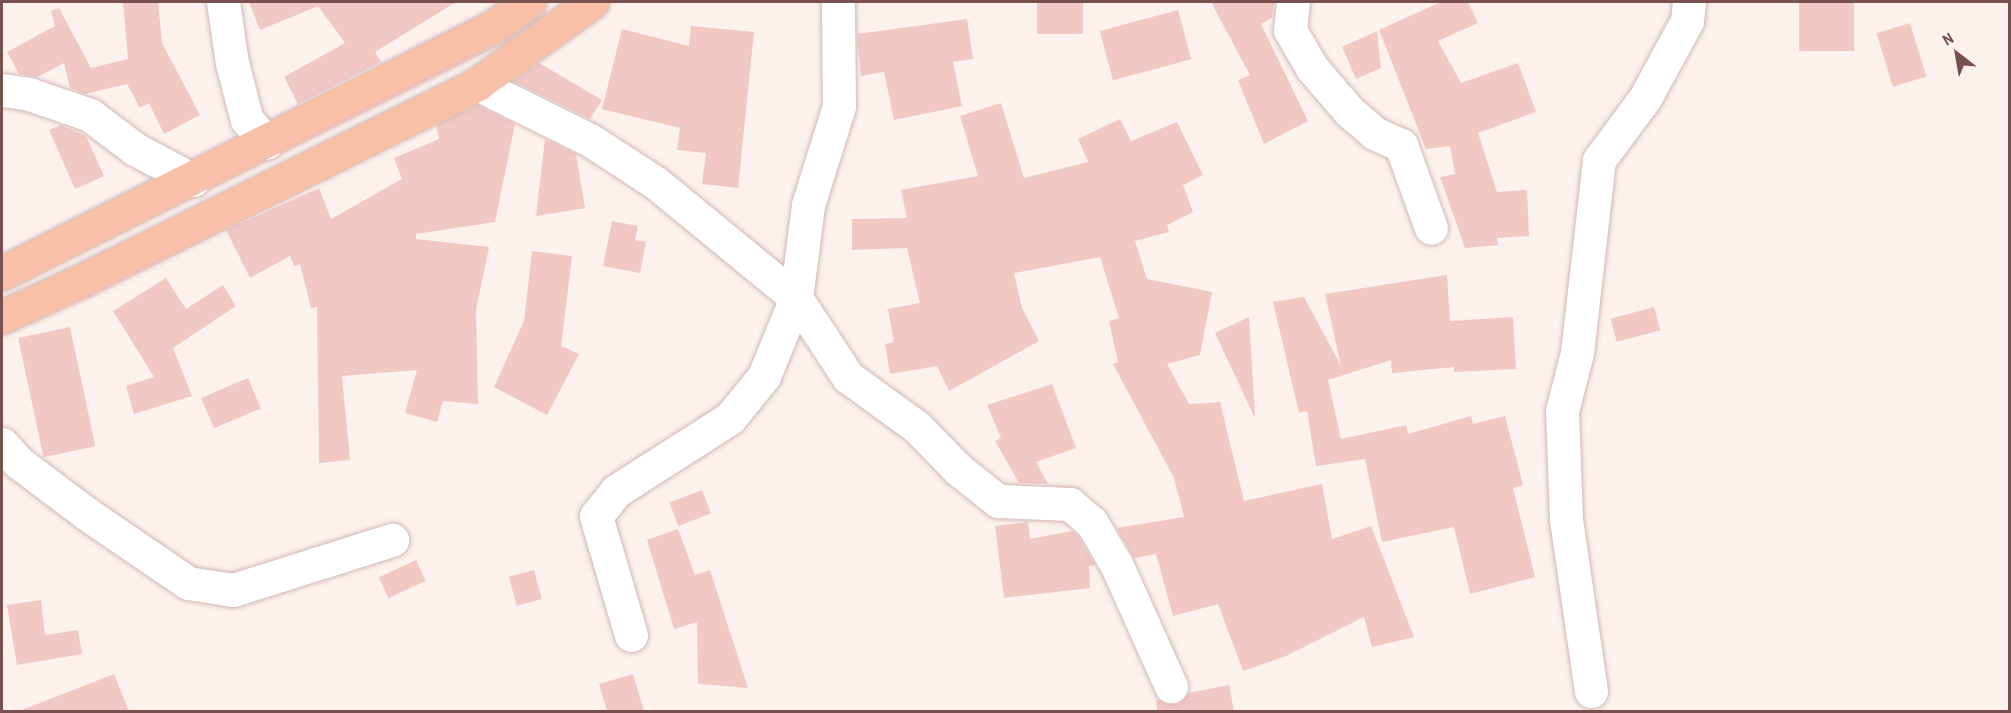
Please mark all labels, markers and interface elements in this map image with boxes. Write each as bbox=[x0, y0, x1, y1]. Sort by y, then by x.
north arrow bbox=[1927, 24, 1987, 84]
text: N bbox=[1938, 27, 1957, 50]

